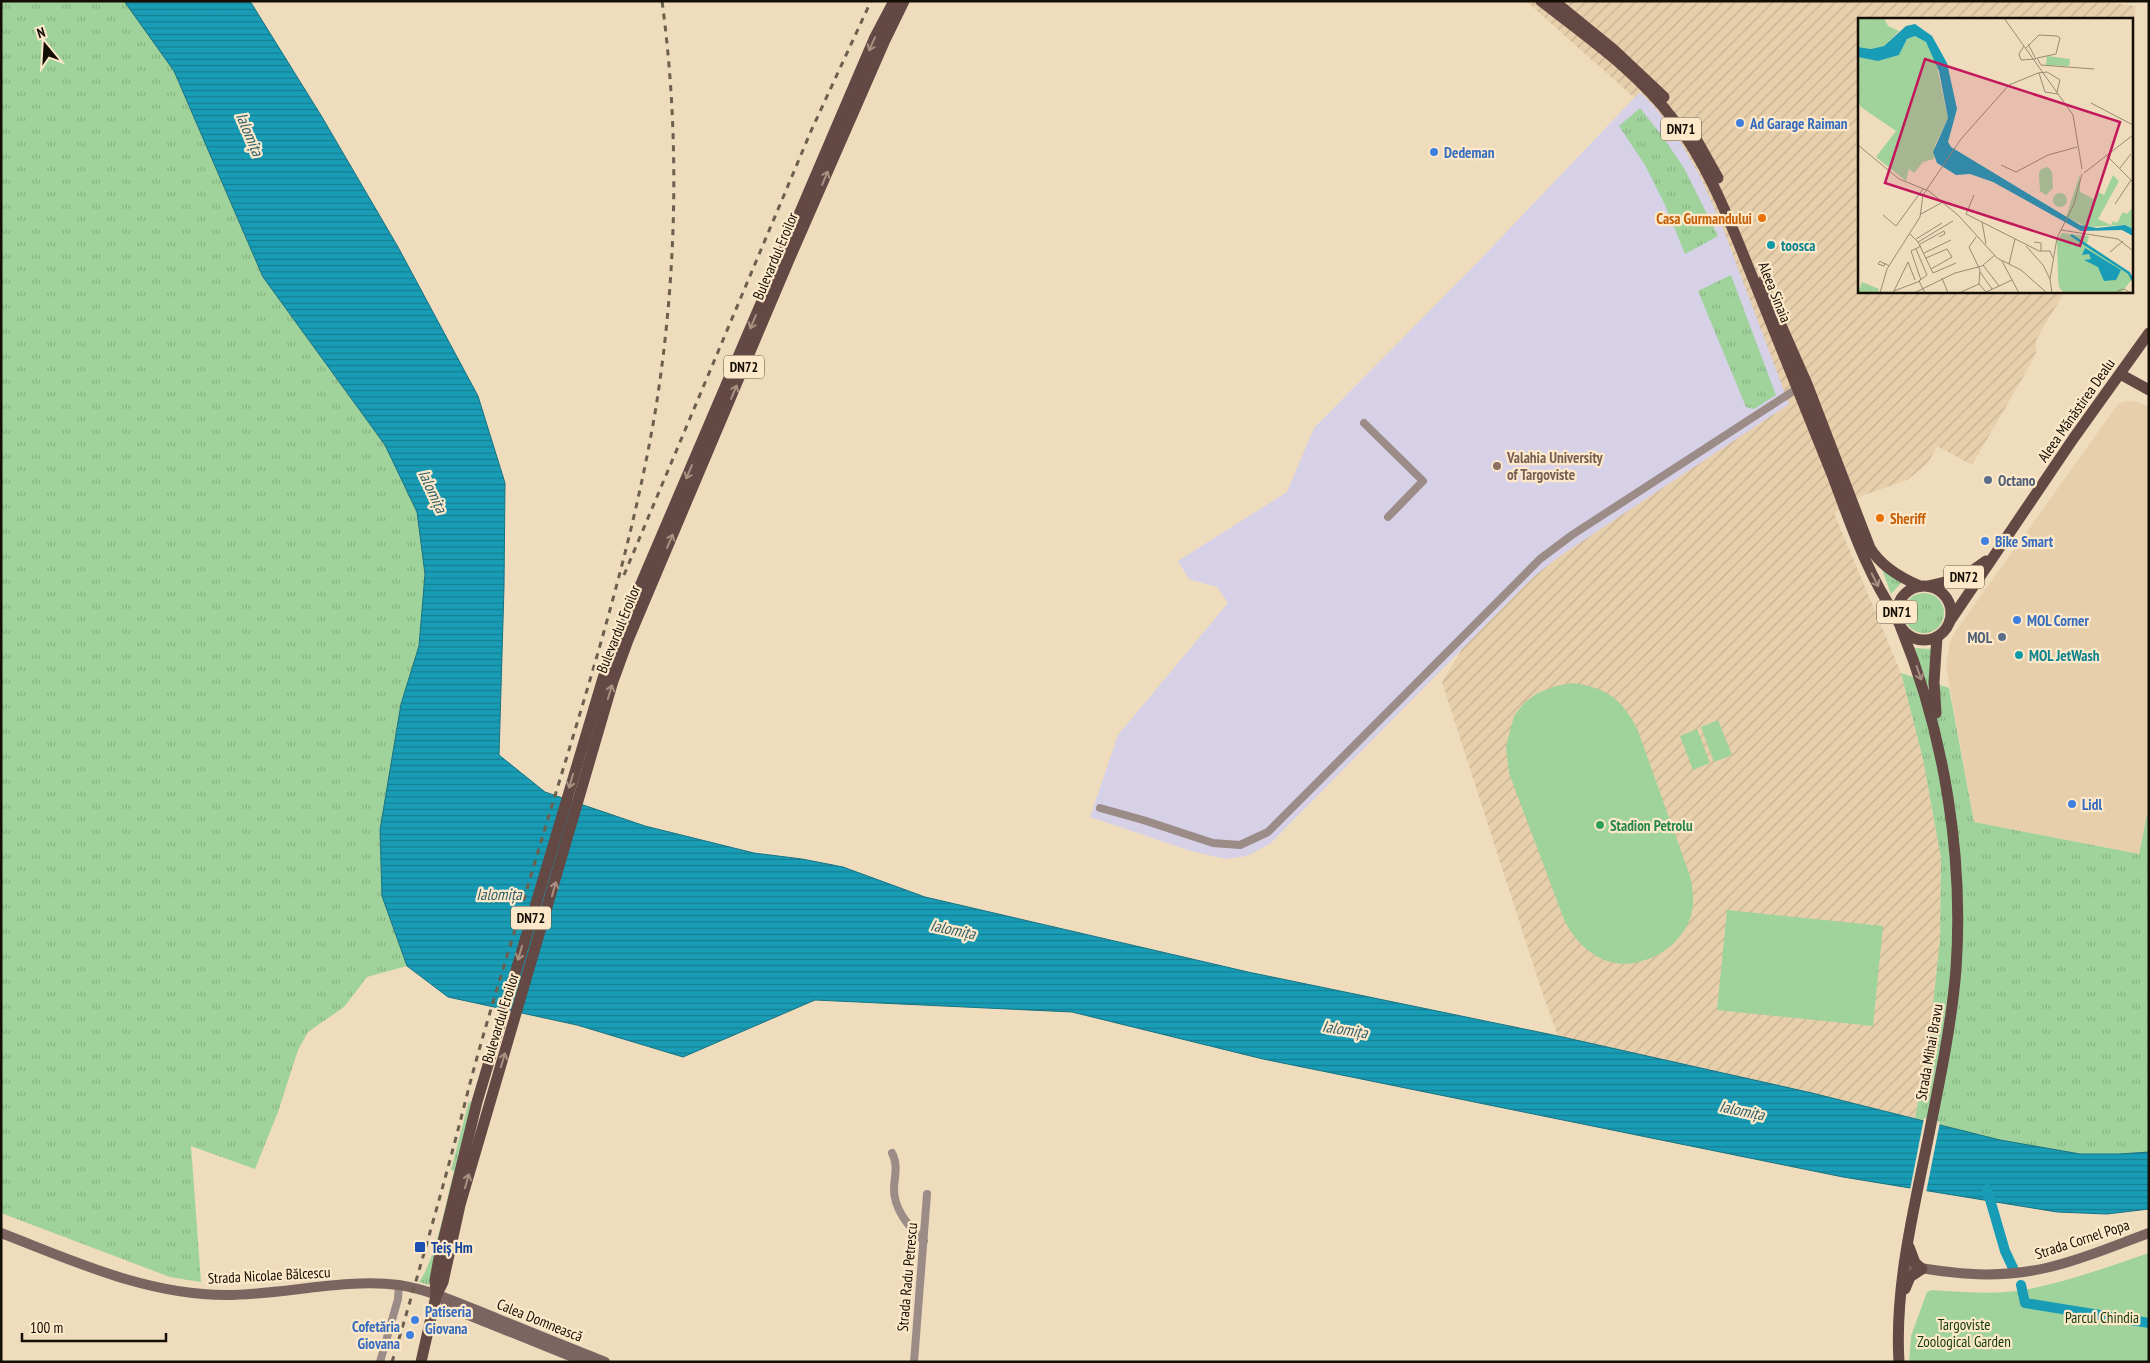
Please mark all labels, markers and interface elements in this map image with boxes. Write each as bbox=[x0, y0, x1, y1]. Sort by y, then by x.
inset map bbox=[1858, 18, 2132, 292]
north arrow bbox=[20, 20, 70, 70]
text: N bbox=[35, 23, 47, 42]
one-way arrow bbox=[867, 37, 876, 52]
water label: Ialomița bbox=[232, 109, 269, 160]
place label: Ad Garage Raiman bbox=[1749, 114, 1848, 133]
marker: Ad Garage Raiman bbox=[1734, 117, 1746, 129]
road number: DN71 bbox=[1661, 118, 1701, 140]
place label: Dedeman bbox=[1444, 143, 1495, 162]
marker: Dedeman bbox=[1428, 146, 1440, 158]
one-way arrow bbox=[821, 171, 830, 186]
street label: Bulevardul Eroilor bbox=[748, 209, 802, 303]
place label: Casa Gurmandului bbox=[1656, 209, 1752, 228]
marker: Casa Gurmandului bbox=[1756, 212, 1768, 224]
place label: toosca bbox=[1781, 236, 1815, 255]
marker: toosca bbox=[1765, 239, 1777, 251]
street label: Aleea Sinaia bbox=[1754, 259, 1796, 325]
one-way arrow bbox=[747, 314, 757, 329]
street label: Aleea Mănăstirea Dealu bbox=[2033, 354, 2119, 466]
road number: DN72 bbox=[724, 356, 764, 378]
one-way arrow bbox=[729, 385, 739, 400]
place label: Valahia University of Targoviste bbox=[1506, 448, 1603, 484]
marker: Valahia University of Targoviste bbox=[1491, 460, 1503, 472]
one-way arrow bbox=[683, 464, 693, 479]
water label: Ialomița bbox=[414, 466, 452, 517]
place label: Octano bbox=[1998, 471, 2036, 490]
marker: Octano bbox=[1982, 474, 1994, 486]
place label: Sheriff bbox=[1890, 509, 1927, 528]
marker: Sheriff bbox=[1874, 512, 1886, 524]
place label: Bike Smart bbox=[1995, 532, 2054, 551]
one-way arrow bbox=[666, 534, 676, 549]
marker: Bike Smart bbox=[1979, 535, 1991, 547]
road number: DN72 bbox=[1944, 566, 1984, 588]
one-way arrow bbox=[1870, 572, 1880, 587]
street label: Bulevardul Eroilor bbox=[592, 582, 645, 676]
road number: DN71 bbox=[1877, 600, 1917, 624]
place label: MOL Corner bbox=[2027, 611, 2089, 630]
marker: MOL Corner bbox=[2011, 614, 2023, 626]
place label: MOL bbox=[1967, 628, 1993, 647]
marker: MOL bbox=[1996, 631, 2008, 643]
place label: MOL JetWash bbox=[2029, 646, 2100, 665]
marker: MOL JetWash bbox=[2013, 649, 2025, 661]
one-way arrow bbox=[1915, 665, 1924, 680]
one-way arrow bbox=[605, 684, 615, 700]
one-way arrow bbox=[566, 772, 575, 788]
place label: Lidl bbox=[2082, 795, 2102, 814]
marker: Lidl bbox=[2066, 798, 2078, 810]
place label: Stadion Petrolu bbox=[1610, 816, 1693, 835]
marker: Stadion Petrolu bbox=[1594, 819, 1606, 831]
one-way arrow bbox=[549, 881, 559, 897]
water label: Ialomița bbox=[476, 884, 523, 904]
road number: DN72 bbox=[511, 906, 551, 930]
water label: Ialomița bbox=[929, 914, 979, 944]
one-way arrow bbox=[515, 945, 525, 961]
street label: Bulevardul Eroilor bbox=[477, 970, 523, 1065]
street label: Strada Mihai Bravu bbox=[1911, 1002, 1947, 1102]
water label: Ialomița bbox=[1321, 1016, 1371, 1043]
one-way arrow bbox=[498, 1052, 508, 1068]
water label: Ialomița bbox=[1718, 1095, 1768, 1125]
one-way arrow bbox=[462, 1174, 472, 1190]
street label: Strada Cornel Popa bbox=[2032, 1215, 2132, 1263]
street label: Strada Radu Petrescu bbox=[893, 1222, 921, 1332]
place label: Teiș Hm bbox=[431, 1238, 473, 1257]
marker: Teiș Hm bbox=[413, 1240, 427, 1254]
street label: Strada Nicolae Bălcescu bbox=[207, 1262, 331, 1288]
street label: Calea Domnească bbox=[494, 1294, 586, 1346]
place label: Patiseria Giovana bbox=[425, 1302, 471, 1338]
park label: Parcul Chindia bbox=[2065, 1308, 2139, 1327]
scale bar bbox=[22, 1310, 166, 1342]
marker: Patiseria Giovana bbox=[409, 1314, 421, 1326]
park label: Targoviste Zoological Garden bbox=[1917, 1315, 2011, 1351]
place label: Cofetăria Giovana bbox=[352, 1317, 400, 1353]
text: 100 m bbox=[30, 1318, 63, 1337]
marker: Cofetăria Giovana bbox=[404, 1329, 416, 1341]

